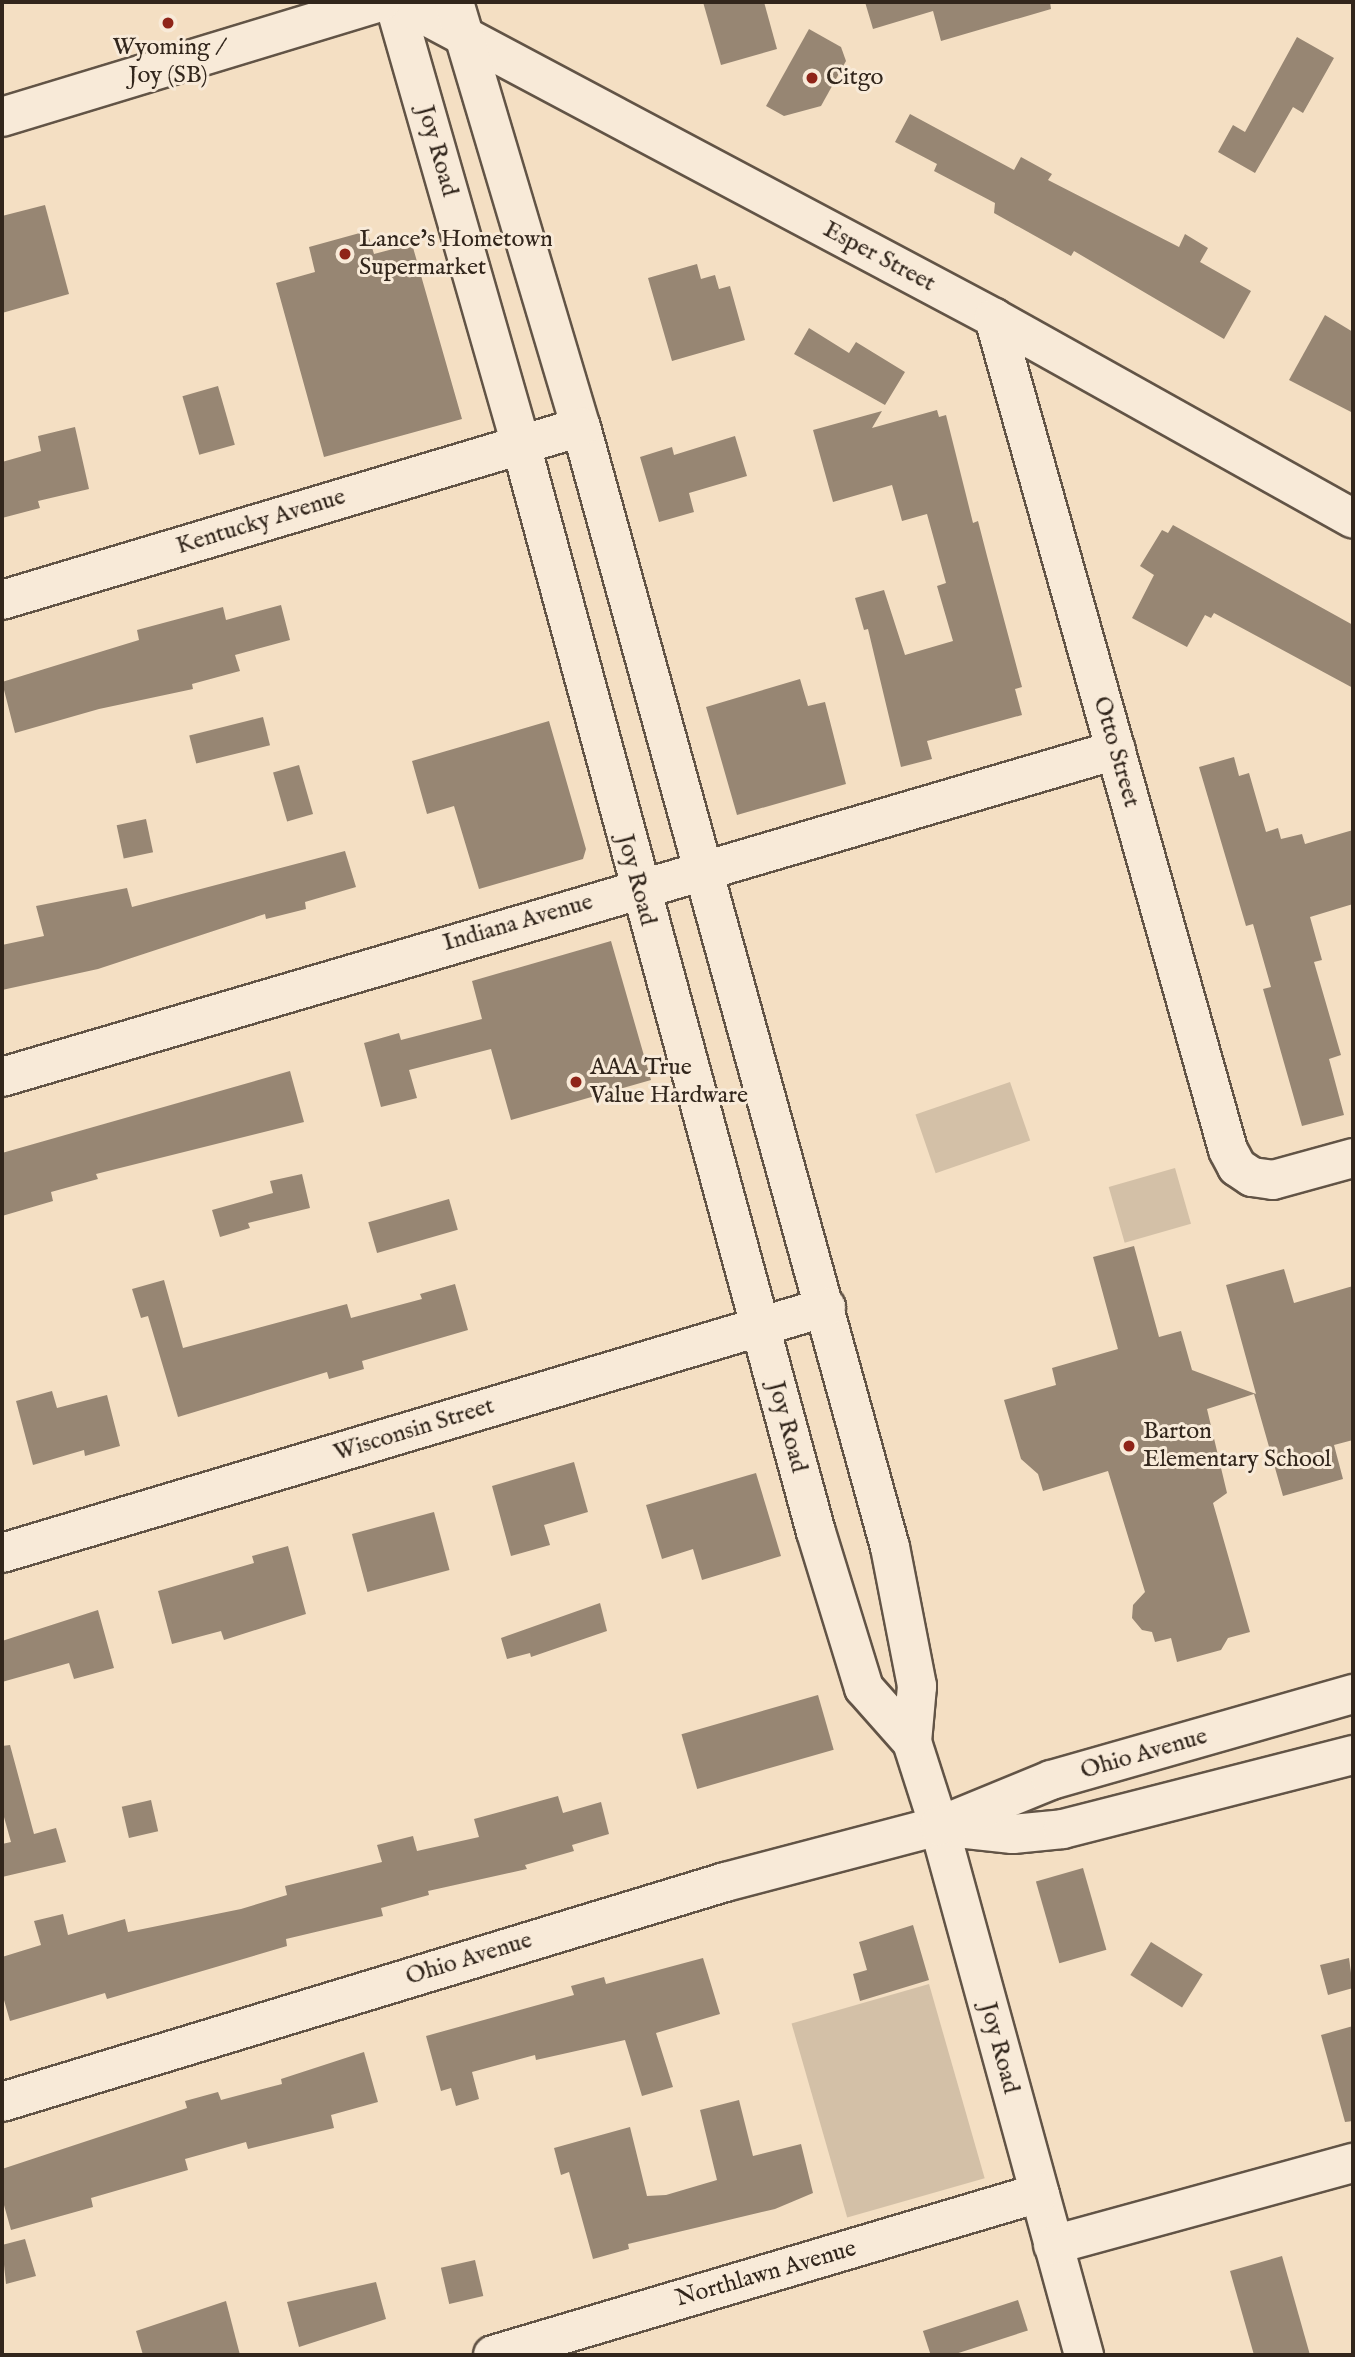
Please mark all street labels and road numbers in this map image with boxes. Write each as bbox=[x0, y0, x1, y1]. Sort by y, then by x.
street label: Joy Road bbox=[410, 102, 464, 200]
street label: Esper Street bbox=[818, 215, 940, 299]
street label: Kentucky Avenue bbox=[173, 483, 349, 561]
street label: Otto Street bbox=[1086, 693, 1146, 811]
street label: Joy Road bbox=[610, 831, 662, 929]
street label: Indiana Avenue bbox=[440, 888, 596, 958]
street label: Joy Road bbox=[761, 1378, 813, 1476]
street label: Wisconsin Street bbox=[330, 1392, 498, 1468]
street label: Ohio Avenue bbox=[1077, 1722, 1211, 1786]
street label: Ohio Avenue bbox=[402, 1926, 536, 1992]
street label: Joy Road bbox=[973, 1999, 1025, 2097]
street label: Northlawn Avenue bbox=[672, 2234, 860, 2314]

